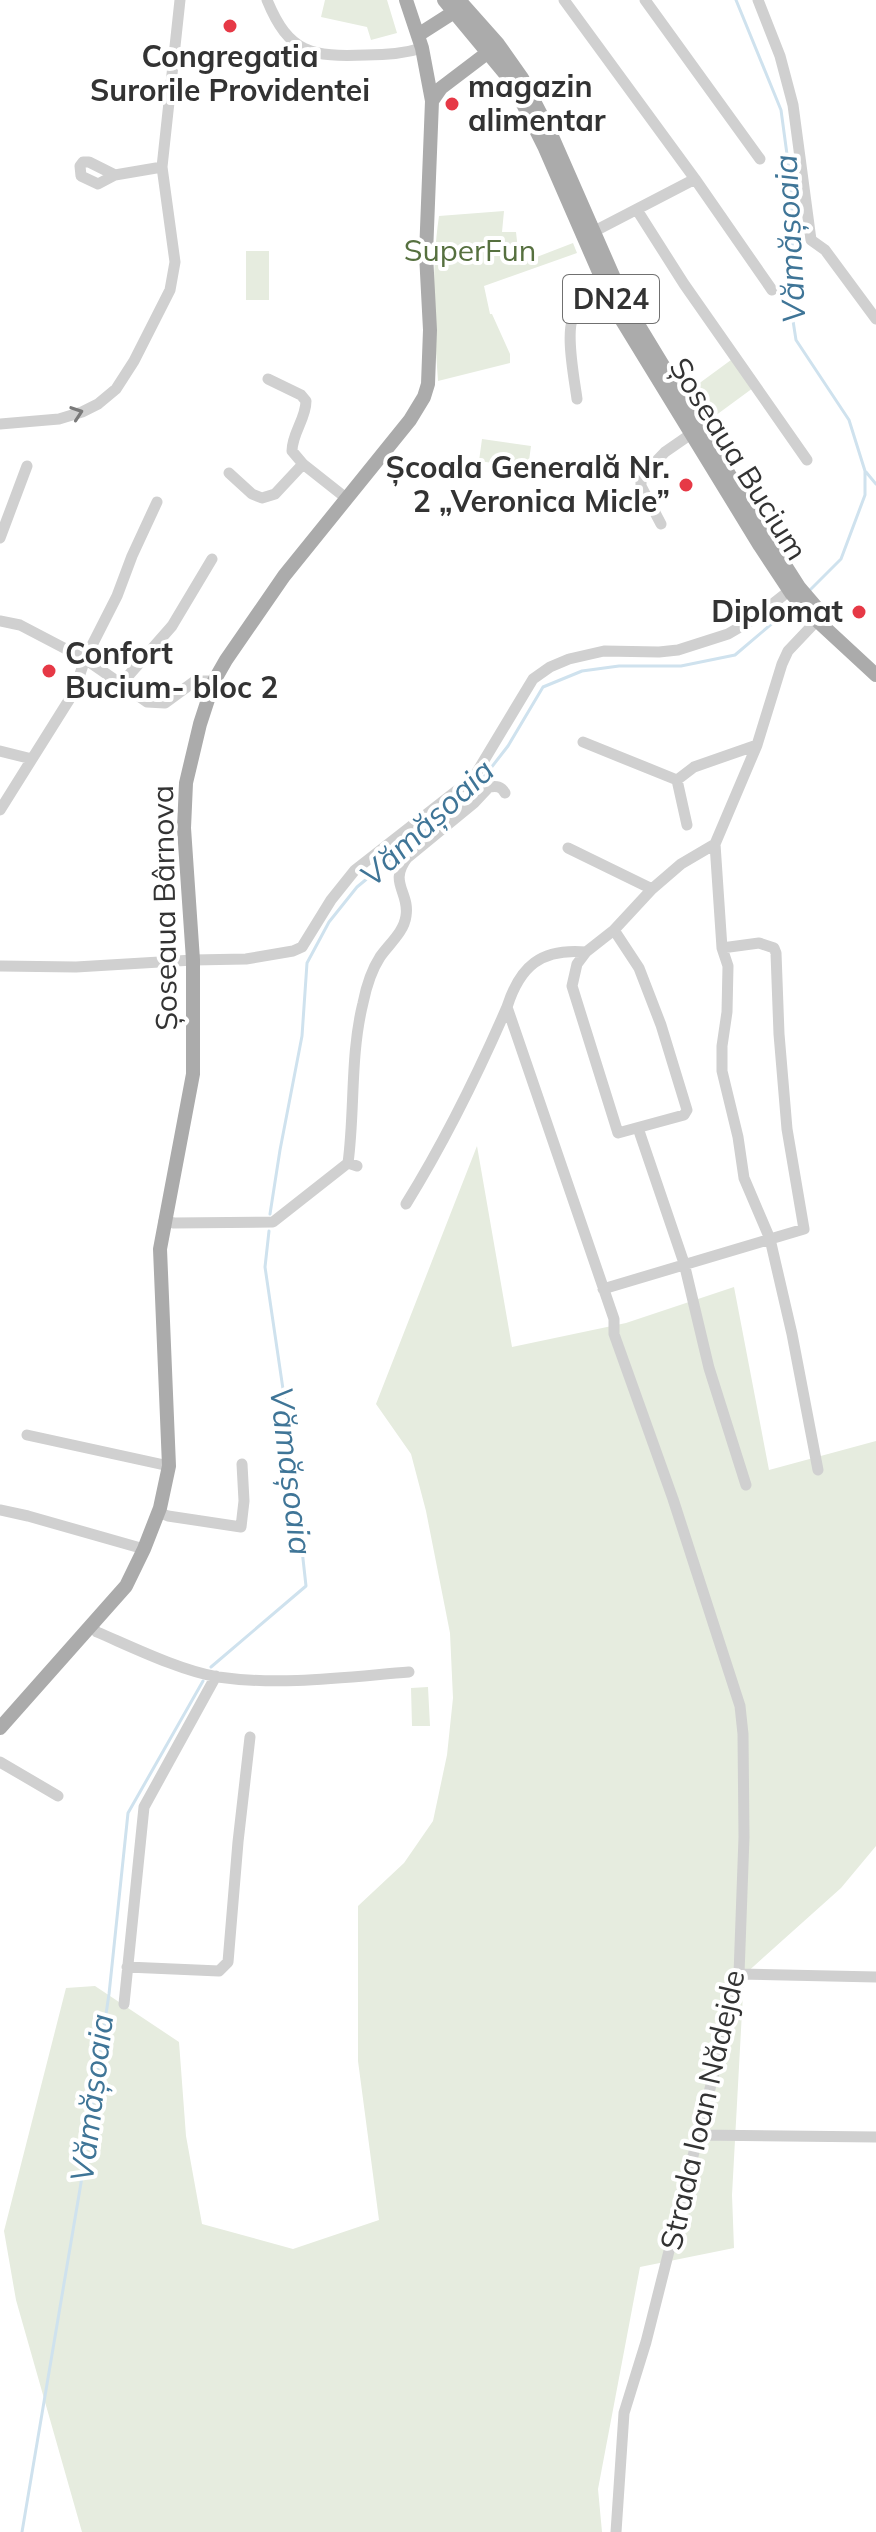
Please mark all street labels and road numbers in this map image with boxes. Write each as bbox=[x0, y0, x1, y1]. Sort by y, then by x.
road number: DN24 bbox=[563, 275, 659, 323]
street label: Șoseaua Bucium bbox=[661, 350, 816, 567]
street label: Șoseaua Bârnova bbox=[143, 785, 185, 1031]
street label: Strada Ioan Nădejde bbox=[651, 1966, 753, 2253]

